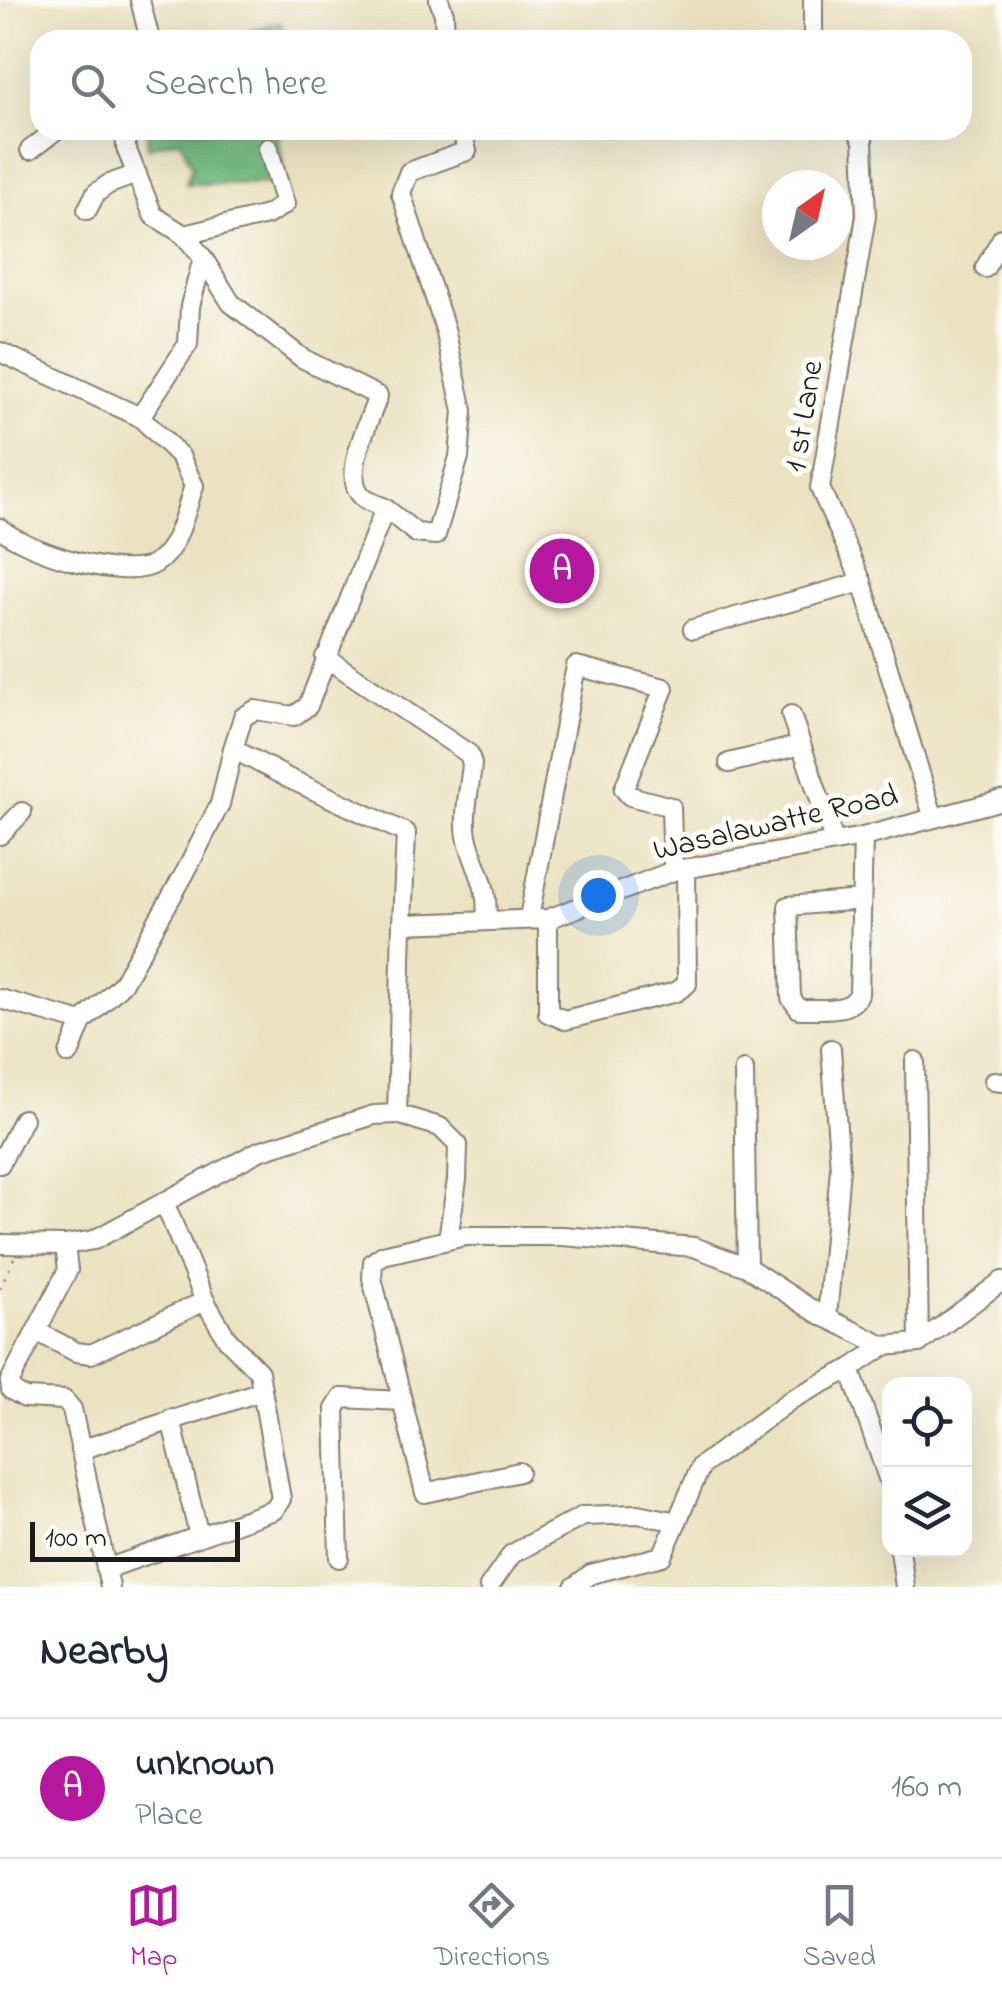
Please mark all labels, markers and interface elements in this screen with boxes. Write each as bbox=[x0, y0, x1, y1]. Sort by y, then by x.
search box bbox=[30, 30, 972, 140]
text: Search here bbox=[145, 57, 327, 113]
icon: search bbox=[65, 58, 120, 113]
north arrow bbox=[762, 170, 852, 260]
street label: 1 st Lane bbox=[773, 357, 838, 476]
pin: A bbox=[530, 534, 594, 608]
street label: Wasalawatte Road bbox=[649, 773, 903, 875]
your location bbox=[573, 870, 624, 921]
map controls bbox=[882, 1377, 972, 1557]
button: locate bbox=[882, 1377, 972, 1467]
button: layers bbox=[882, 1467, 972, 1557]
scale bar bbox=[30, 1517, 240, 1562]
text: 100 m bbox=[45, 1519, 107, 1560]
text: Nearby bbox=[40, 1622, 168, 1683]
text: unknown bbox=[135, 1737, 274, 1793]
text: A bbox=[63, 1765, 82, 1812]
text: 160 m bbox=[891, 1765, 962, 1812]
text: Place bbox=[135, 1793, 203, 1840]
tab: Map bbox=[126, 1878, 181, 1979]
tab: Directions bbox=[434, 1878, 550, 1979]
tab: Saved bbox=[803, 1878, 876, 1979]

